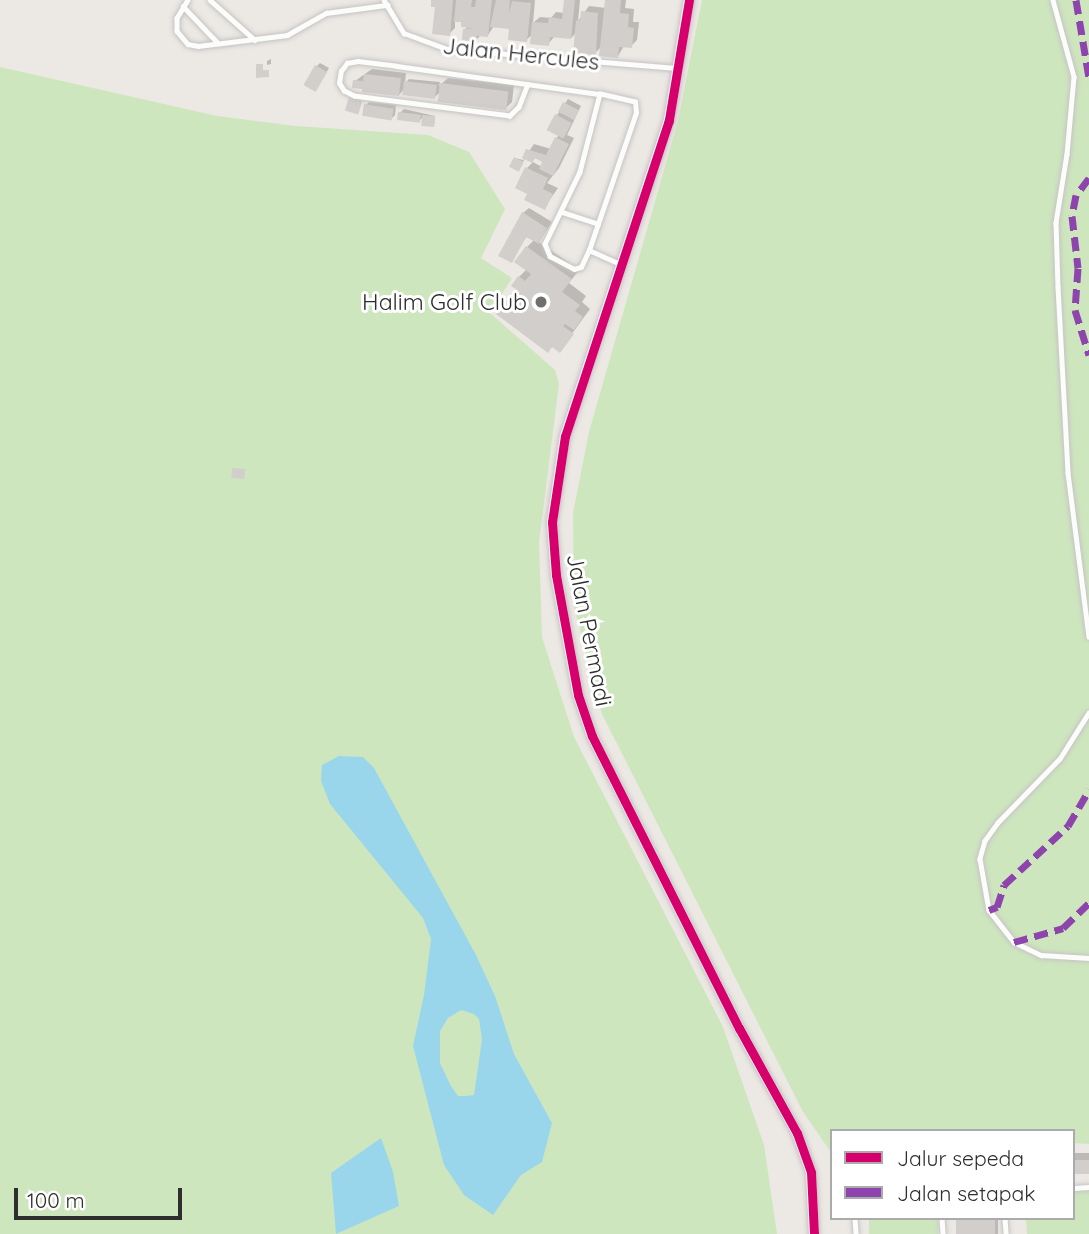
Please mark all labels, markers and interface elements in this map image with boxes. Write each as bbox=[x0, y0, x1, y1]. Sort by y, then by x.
street label: Jalan Hercules bbox=[441, 32, 601, 76]
place label: Halim Golf Club bbox=[362, 288, 527, 316]
marker: Halim Golf Club bbox=[533, 294, 549, 310]
street label: Jalan Permadi bbox=[561, 551, 617, 709]
legend bbox=[830, 1129, 1075, 1220]
text: Jalur sepeda bbox=[897, 1145, 1024, 1171]
scale bar bbox=[18, 1174, 186, 1218]
text: Jalan setapak bbox=[897, 1180, 1035, 1206]
text: 100 m bbox=[27, 1187, 85, 1213]

